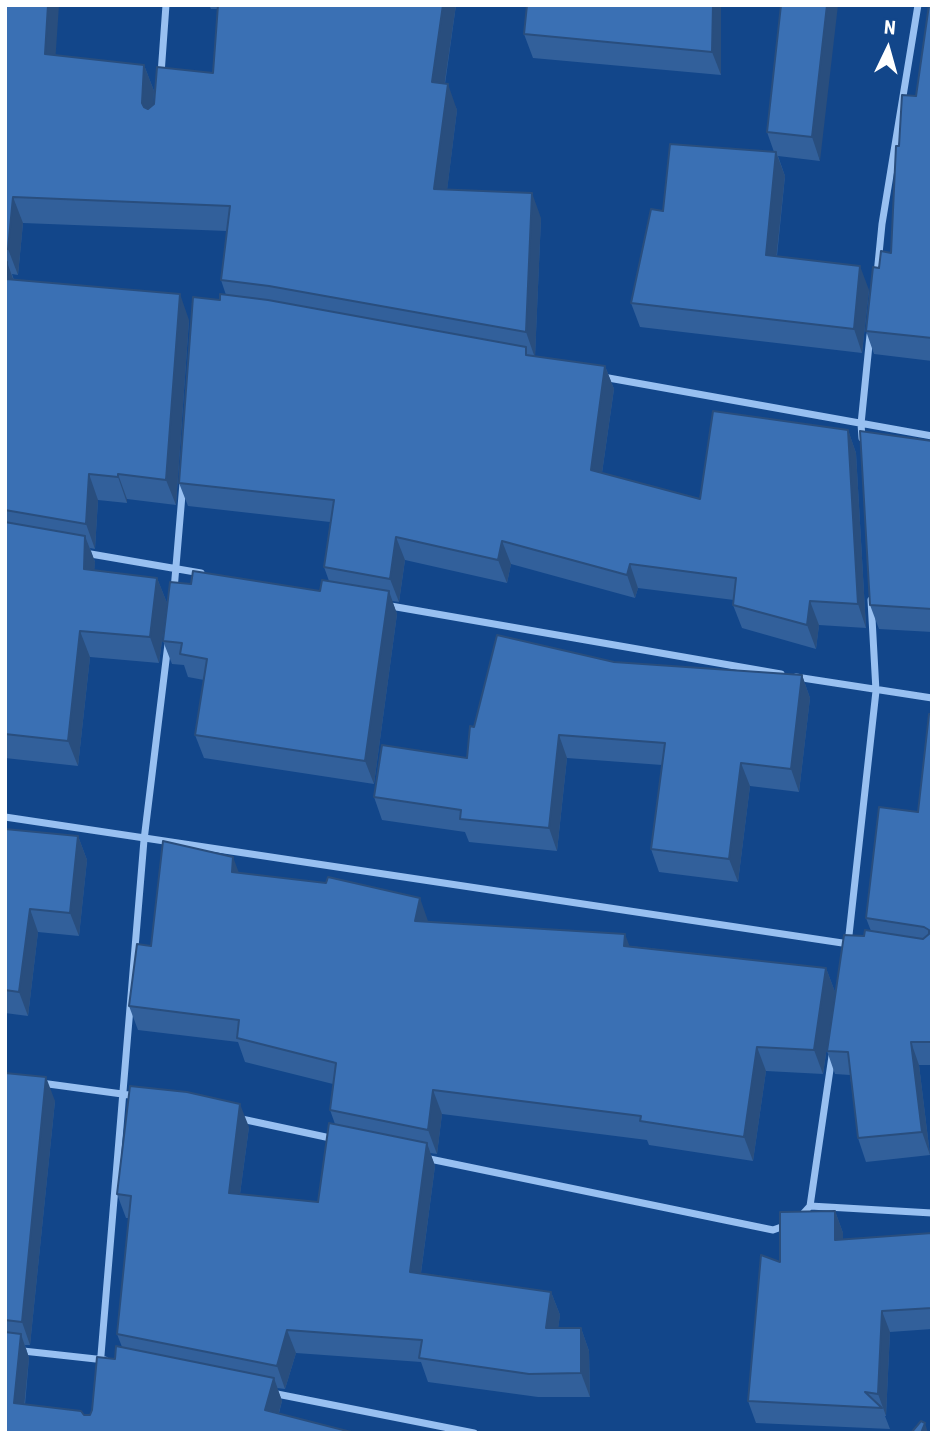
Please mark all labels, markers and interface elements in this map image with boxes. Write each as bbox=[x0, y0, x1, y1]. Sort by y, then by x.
north arrow bbox=[853, 14, 923, 84]
text: N bbox=[883, 16, 897, 40]

